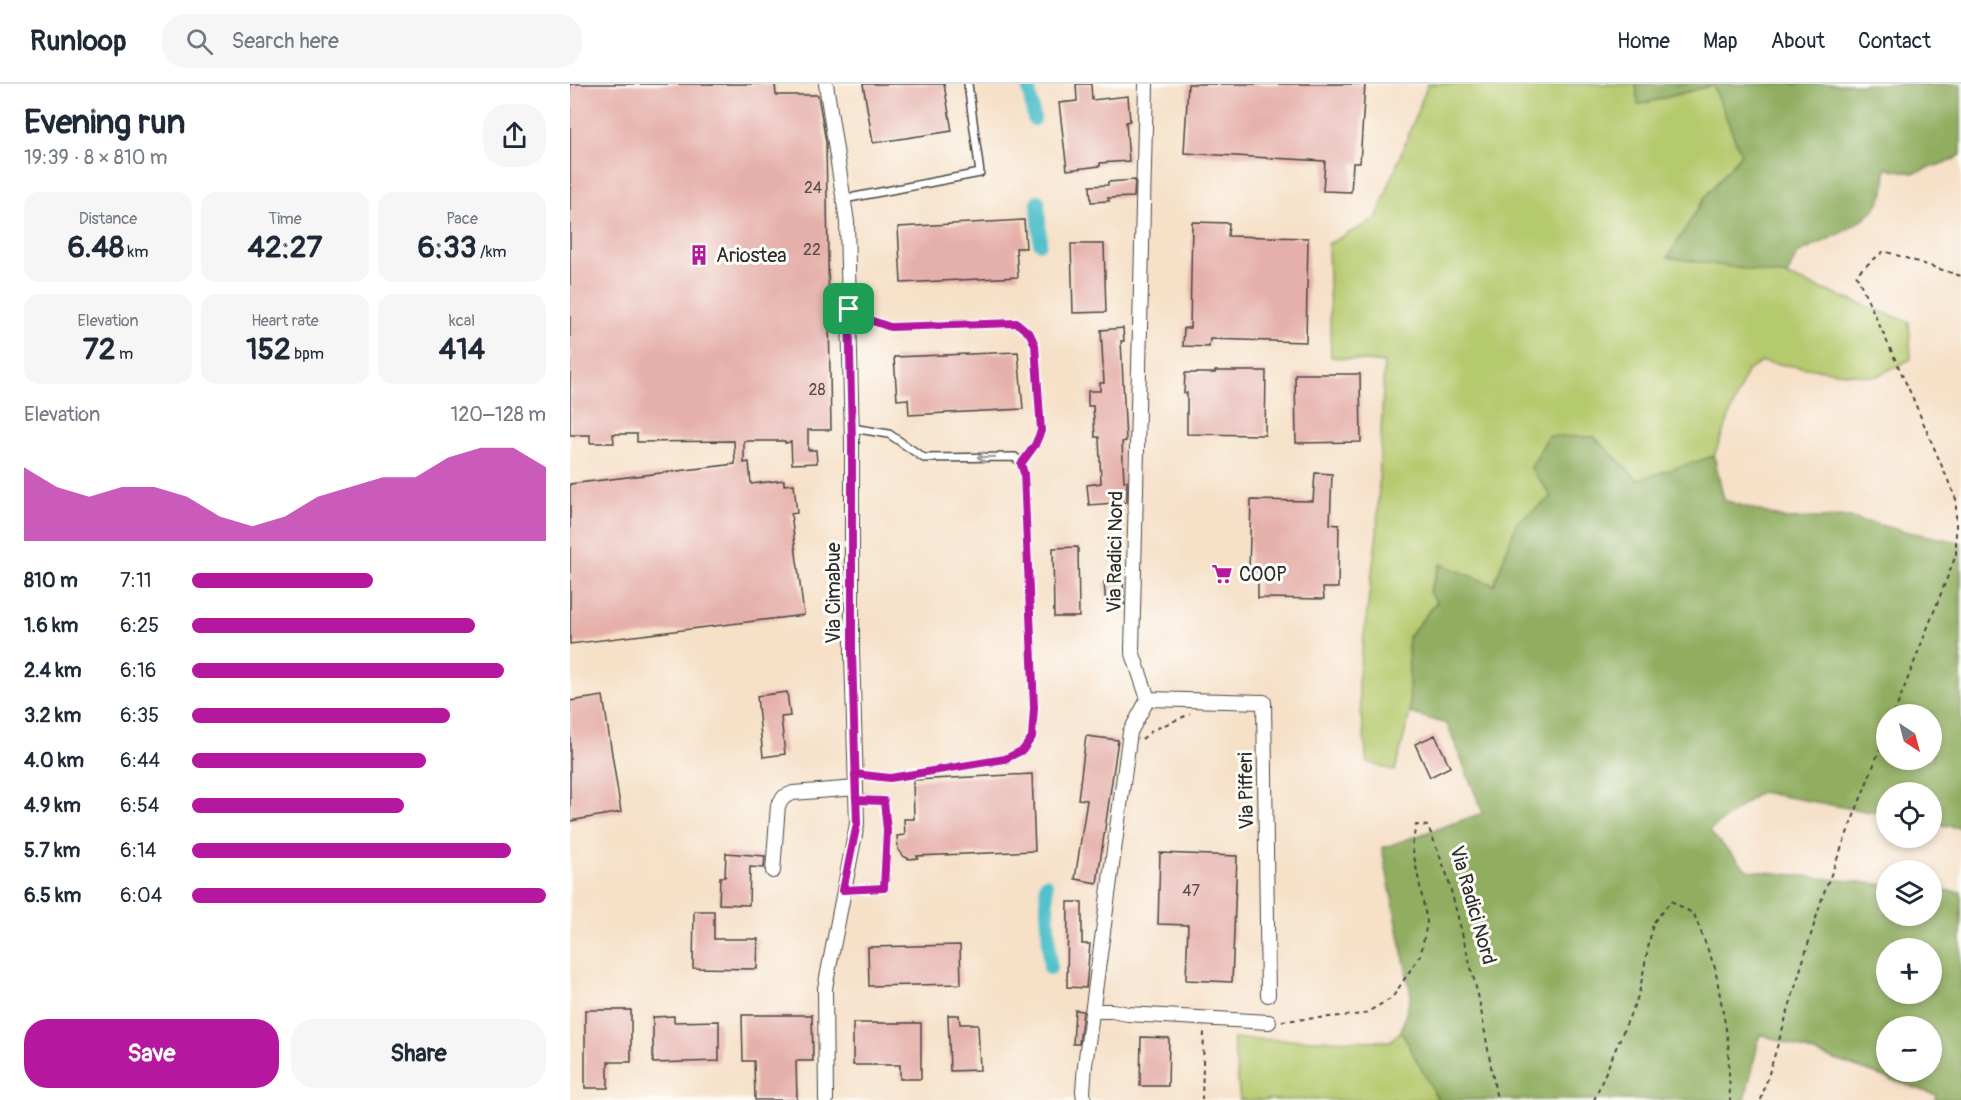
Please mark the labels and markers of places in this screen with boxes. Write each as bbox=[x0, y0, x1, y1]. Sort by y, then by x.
building icon: Ariostea bbox=[687, 243, 711, 267]
place label: Ariostea bbox=[716, 243, 787, 268]
pin bbox=[823, 283, 874, 334]
supermarket icon: COOP bbox=[1210, 562, 1234, 586]
place label: COOP bbox=[1239, 562, 1287, 587]

